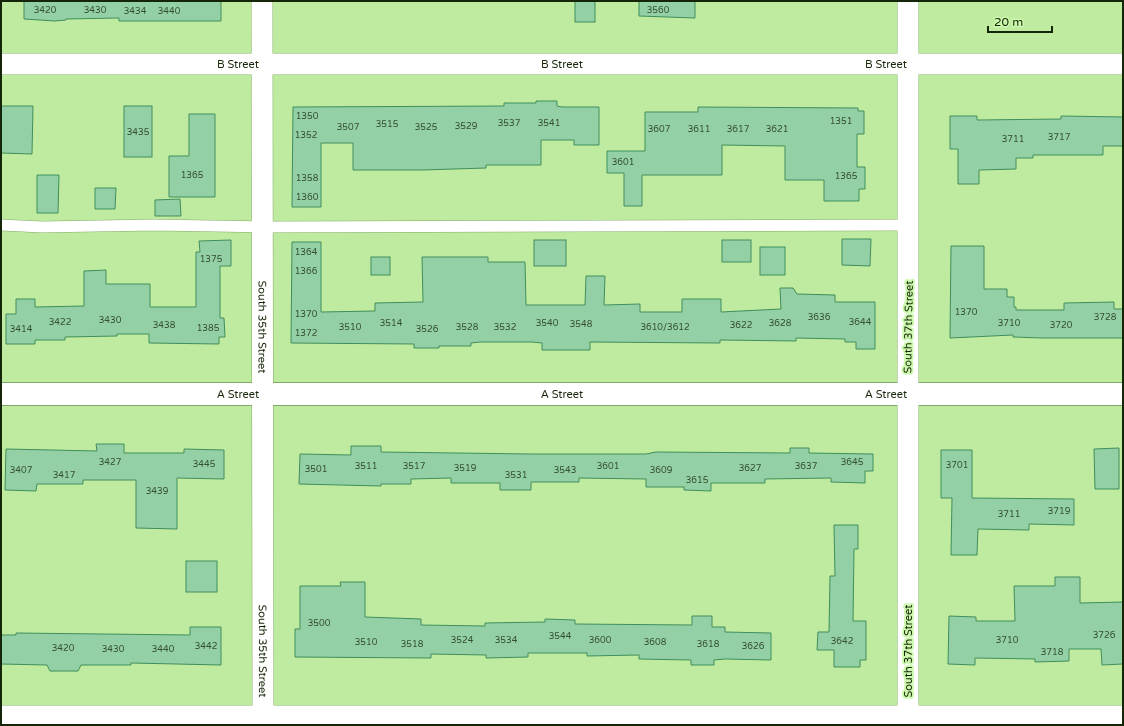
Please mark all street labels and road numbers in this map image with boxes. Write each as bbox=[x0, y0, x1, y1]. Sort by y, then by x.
street label: B Street bbox=[217, 58, 259, 71]
street label: B Street bbox=[541, 58, 583, 71]
street label: B Street bbox=[865, 58, 907, 71]
street label: South 35th Street bbox=[255, 280, 269, 374]
street label: South 37th Street bbox=[901, 280, 916, 374]
street label: A Street bbox=[217, 388, 259, 401]
street label: A Street bbox=[541, 388, 583, 401]
street label: A Street bbox=[865, 388, 907, 401]
street label: South 35th Street bbox=[256, 604, 269, 698]
street label: South 37th Street bbox=[902, 605, 915, 697]

